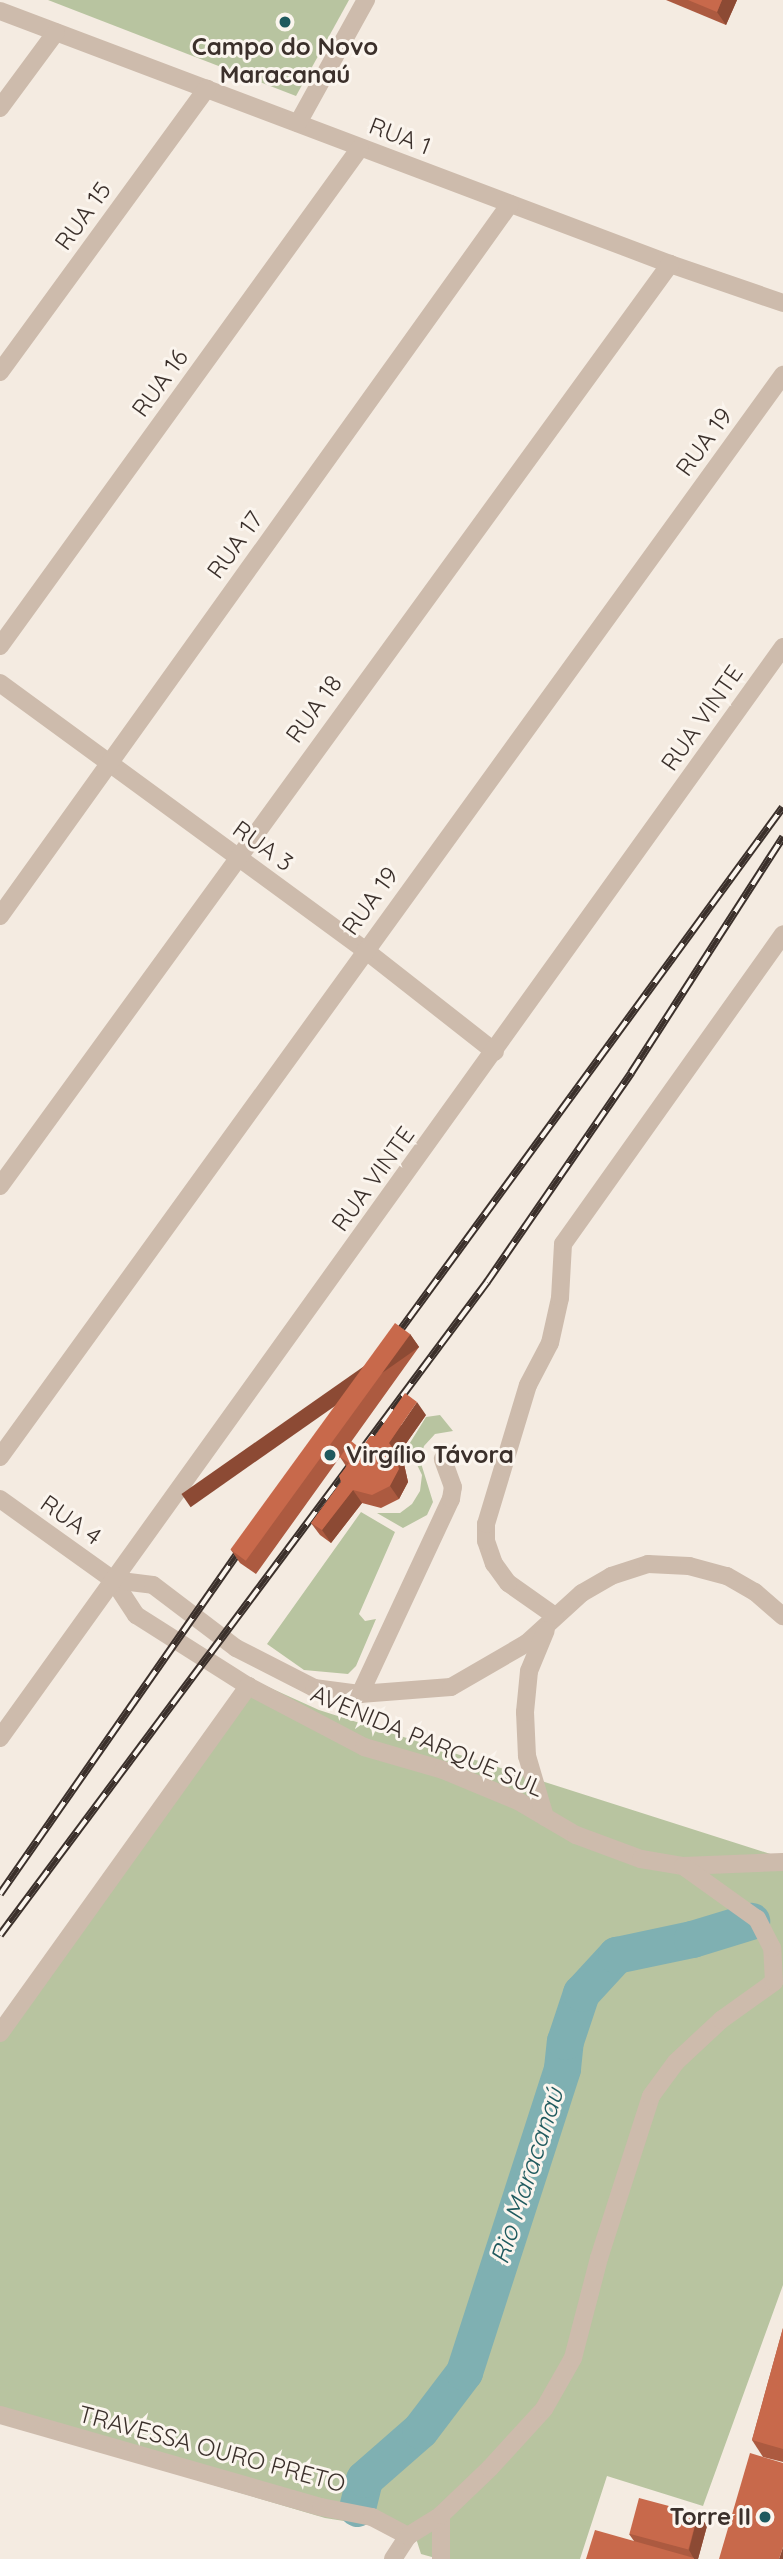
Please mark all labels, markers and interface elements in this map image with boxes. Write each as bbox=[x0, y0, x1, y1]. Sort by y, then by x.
marker: Campo do Novo Maracanaú bbox=[277, 14, 293, 30]
place label: Campo do Novo Maracanaú bbox=[192, 33, 378, 89]
street label: RUA 1 bbox=[365, 111, 435, 161]
street label: RUA 15 bbox=[49, 176, 117, 256]
street label: RUA 16 bbox=[126, 344, 194, 422]
street label: RUA 19 bbox=[670, 402, 738, 482]
street label: RUA 17 bbox=[201, 506, 269, 584]
street label: RUA VINTE bbox=[655, 660, 749, 776]
street label: RUA 18 bbox=[280, 669, 348, 749]
street label: RUA 3 bbox=[227, 815, 299, 877]
street label: RUA 19 bbox=[336, 861, 404, 941]
street label: RUA VINTE bbox=[325, 1121, 421, 1237]
place label: Virgílio Távora bbox=[346, 1441, 514, 1469]
marker: Virgílio Távora bbox=[320, 1445, 340, 1465]
street label: RUA 4 bbox=[35, 1489, 107, 1551]
street label: AVENIDA PARQUE SUL bbox=[307, 1679, 547, 1803]
water label: Rio Maracanaú bbox=[484, 2084, 570, 2268]
street label: TRAVESSA OURO PRETO bbox=[75, 2399, 349, 2499]
place label: Torre II bbox=[669, 2503, 751, 2531]
marker: Torre II bbox=[757, 2509, 773, 2525]

